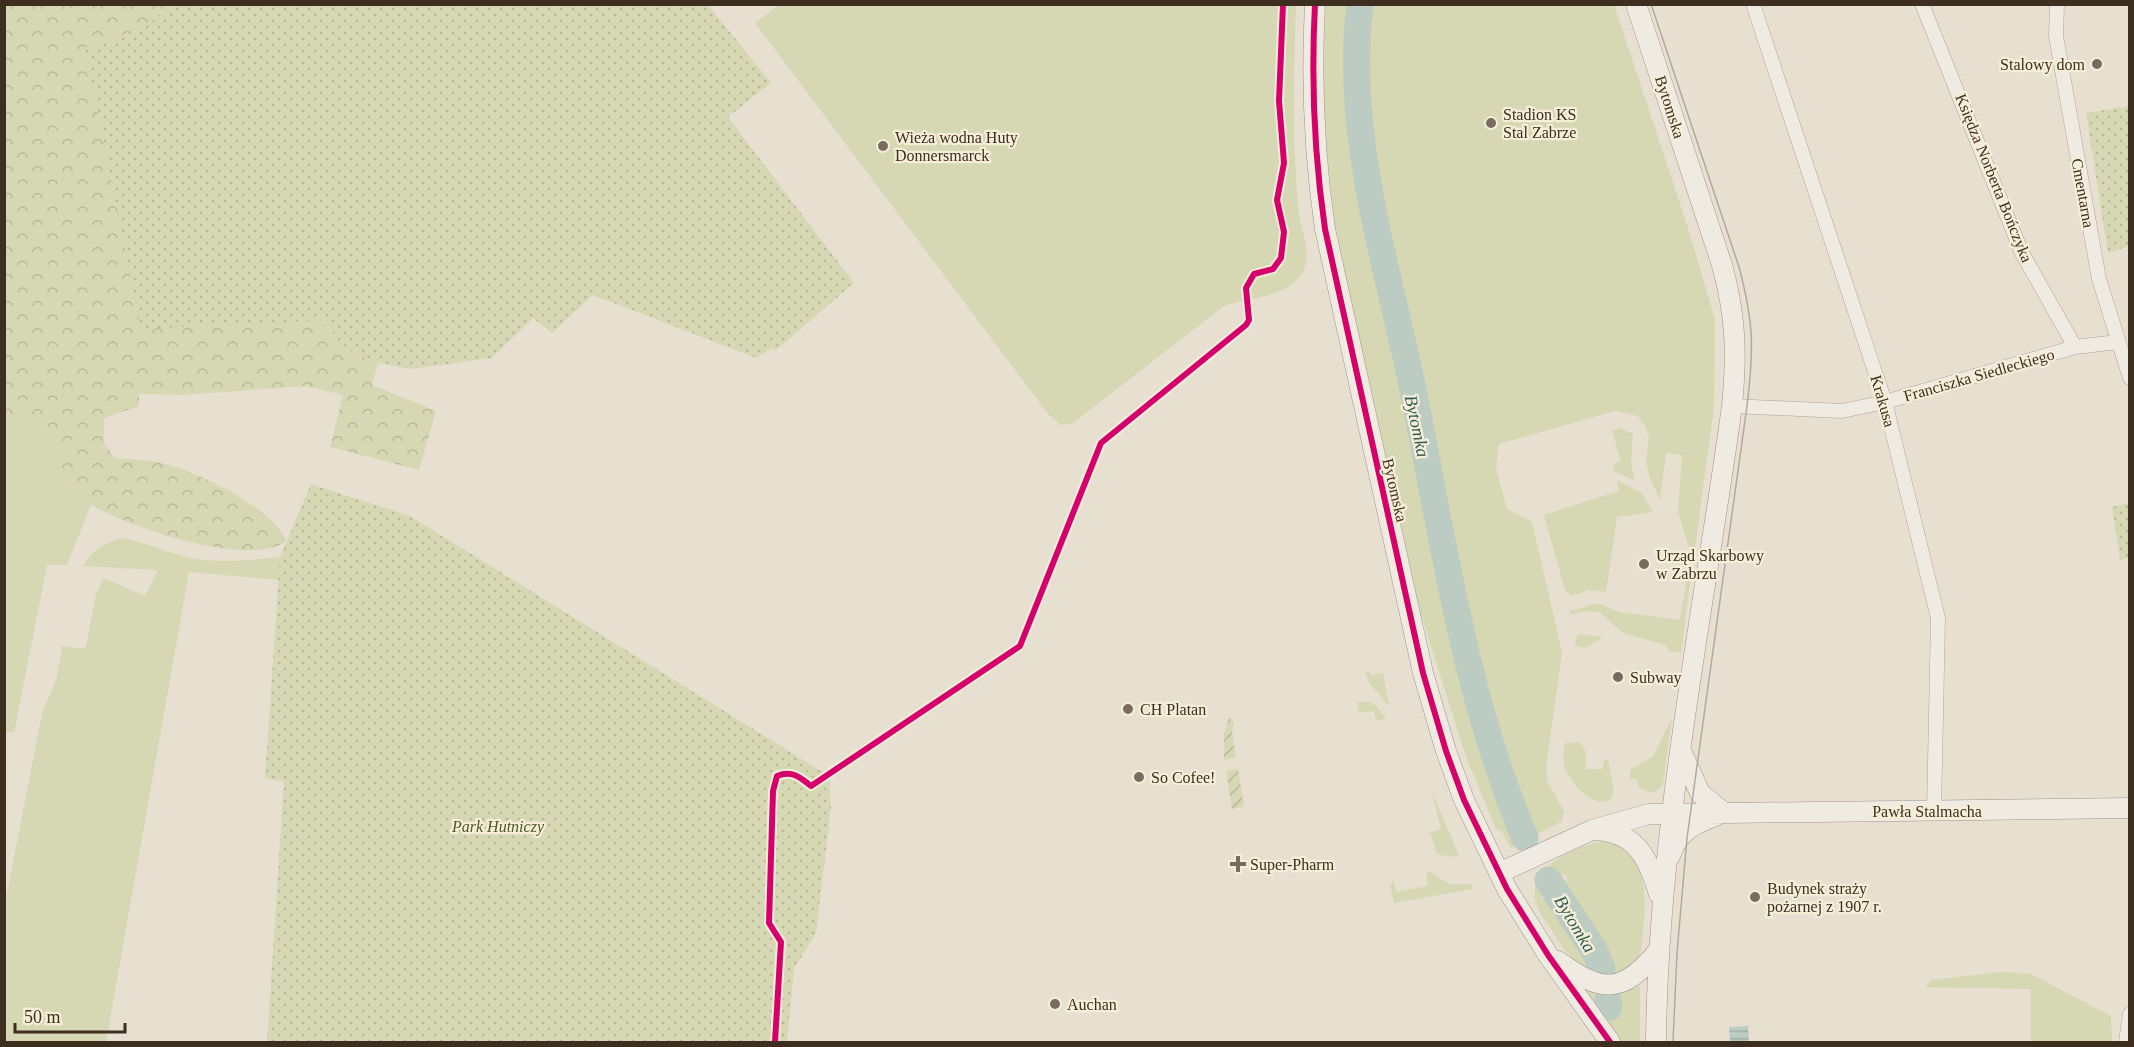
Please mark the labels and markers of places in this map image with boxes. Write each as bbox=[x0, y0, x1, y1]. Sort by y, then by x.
place label: Stalowy dom bbox=[2000, 56, 2086, 74]
marker: Stalowy dom bbox=[2090, 57, 2104, 71]
place label: Stadion KS Stal Zabrze bbox=[1503, 106, 1576, 141]
marker: Stadion KS Stal Zabrze bbox=[1484, 116, 1498, 130]
place label: Wieża wodna Huty Donnersmarck bbox=[895, 129, 1018, 164]
marker: Wieża wodna Huty Donnersmarck bbox=[876, 139, 890, 153]
place label: Urząd Skarbowy w Zabrzu bbox=[1656, 547, 1764, 582]
marker: Urząd Skarbowy w Zabrzu bbox=[1637, 557, 1651, 571]
place label: Subway bbox=[1630, 669, 1682, 687]
marker: Subway bbox=[1611, 670, 1625, 684]
place label: CH Platan bbox=[1140, 701, 1206, 718]
marker: CH Platan bbox=[1121, 702, 1135, 716]
place label: So Cofee! bbox=[1151, 769, 1215, 786]
marker: So Cofee! bbox=[1132, 770, 1146, 784]
place label: Super-Pharm bbox=[1250, 856, 1335, 874]
marker: Super-Pharm bbox=[1231, 857, 1245, 871]
place label: Budynek straży pożarnej z 1907 r. bbox=[1767, 880, 1882, 916]
marker: Budynek straży pożarnej z 1907 r. bbox=[1748, 890, 1762, 904]
place label: Auchan bbox=[1067, 996, 1117, 1013]
marker: Auchan bbox=[1048, 997, 1062, 1011]

